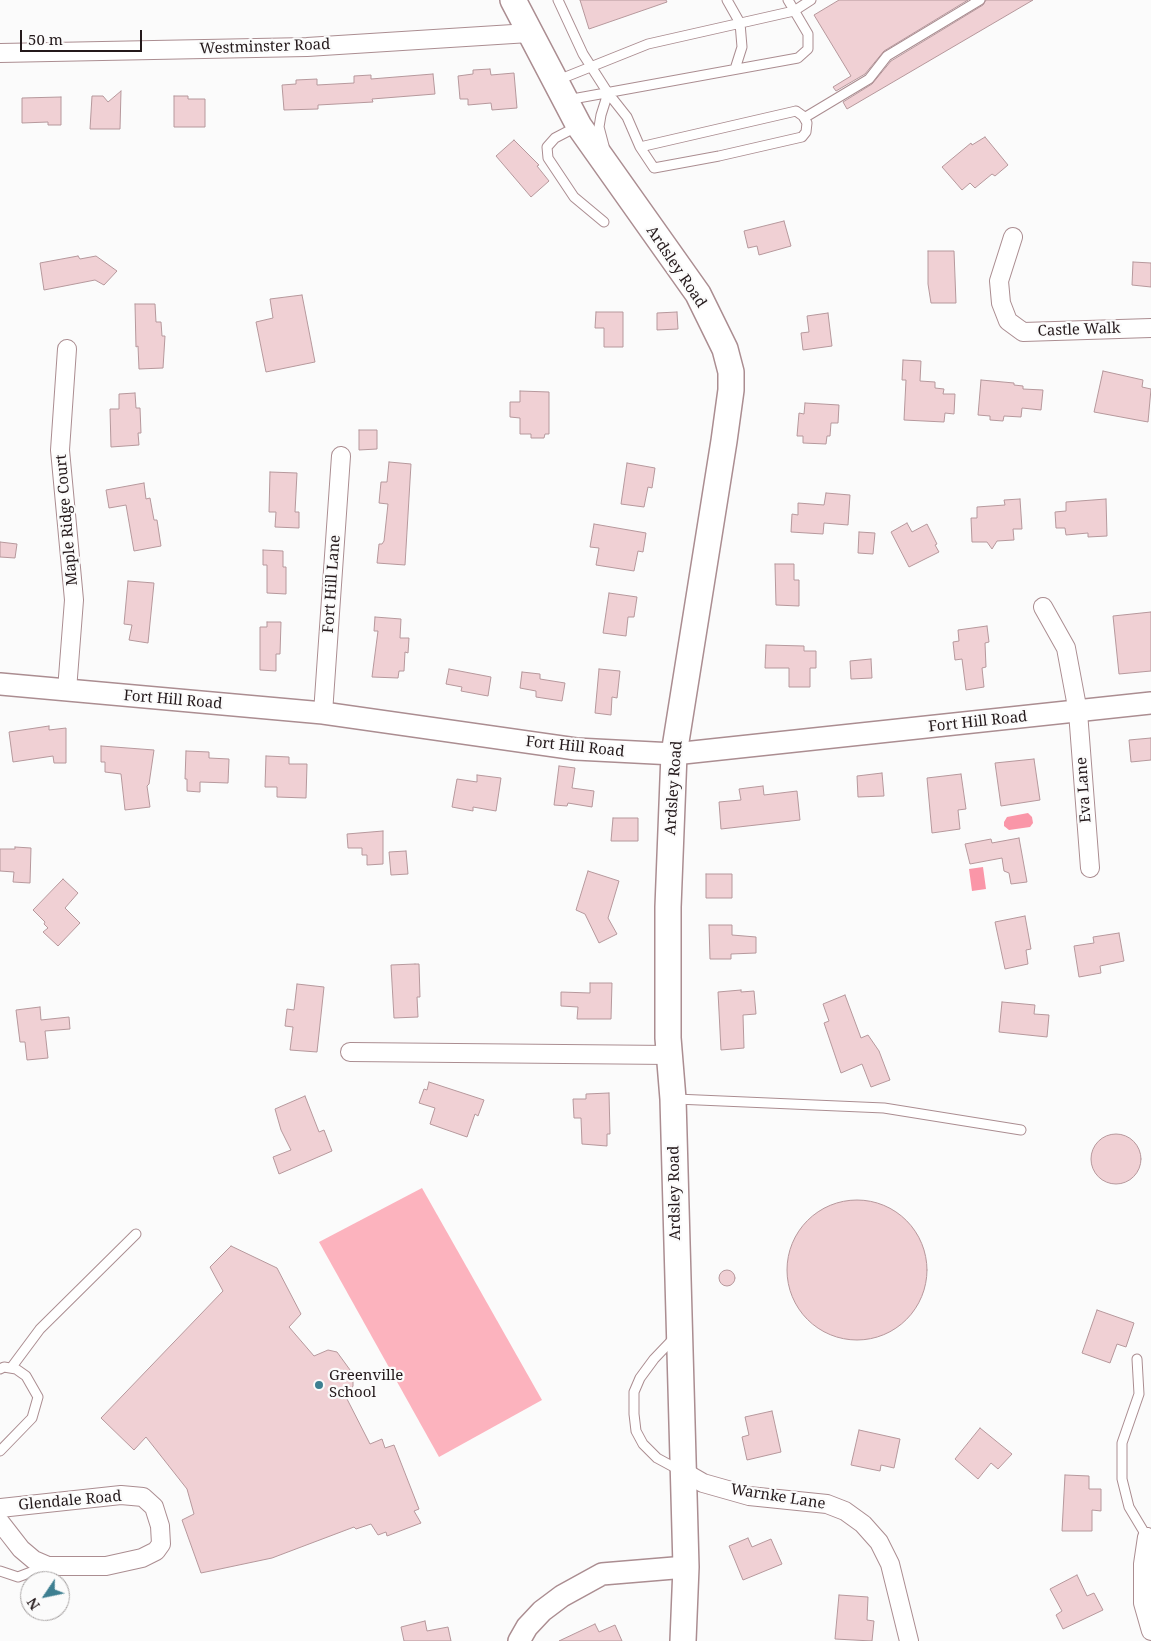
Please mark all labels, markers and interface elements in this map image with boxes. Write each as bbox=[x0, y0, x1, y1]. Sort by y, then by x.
scale bar bbox=[22, 20, 145, 52]
text: 50 m bbox=[28, 29, 63, 49]
street label: Westminster Road bbox=[199, 36, 331, 58]
street label: Ardsley Road bbox=[642, 223, 710, 311]
street label: Castle Walk bbox=[1037, 320, 1121, 340]
street label: Maple Ridge Court bbox=[52, 454, 82, 586]
street label: Fort Hill Lane bbox=[320, 534, 344, 634]
street label: Fort Hill Road bbox=[123, 687, 223, 713]
street label: Fort Hill Road bbox=[928, 708, 1028, 736]
street label: Fort Hill Road bbox=[525, 733, 625, 761]
street label: Ardsley Road bbox=[662, 740, 686, 836]
street label: Eva Lane bbox=[1073, 757, 1095, 823]
street label: Ardsley Road bbox=[665, 1145, 685, 1241]
place label: Greenville School bbox=[329, 1367, 403, 1402]
marker: Greenville School bbox=[313, 1379, 325, 1391]
street label: Warnke Lane bbox=[729, 1481, 827, 1513]
street label: Glendale Road bbox=[18, 1488, 122, 1514]
north arrow bbox=[20, 1571, 70, 1621]
text: N bbox=[22, 1594, 44, 1614]

